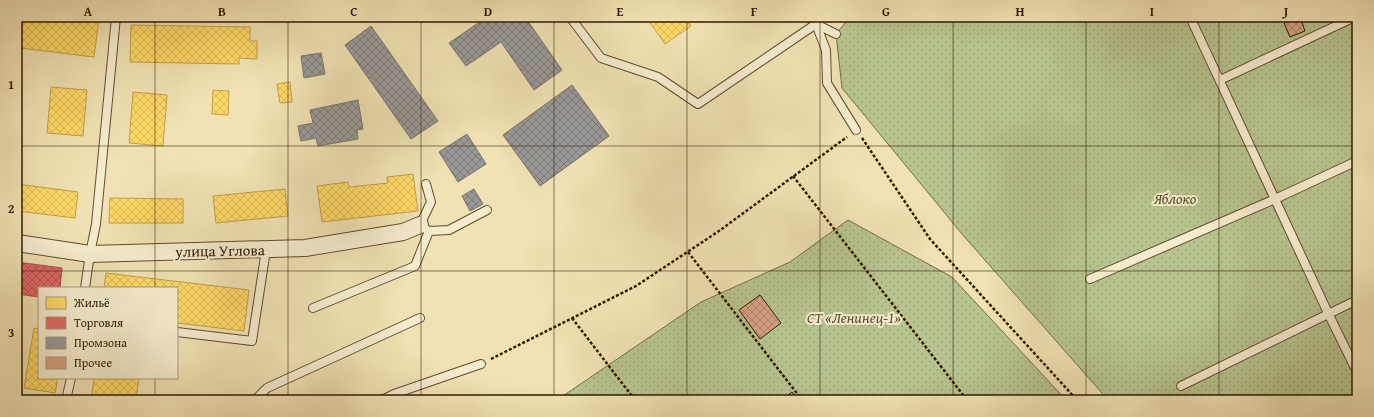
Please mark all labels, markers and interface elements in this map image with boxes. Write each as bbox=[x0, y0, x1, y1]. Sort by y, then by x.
text: A bbox=[84, 2, 93, 21]
text: B bbox=[218, 2, 226, 21]
text: C bbox=[350, 2, 358, 21]
text: D bbox=[484, 2, 492, 21]
text: E bbox=[617, 2, 624, 21]
text: F bbox=[751, 2, 758, 21]
text: G bbox=[882, 2, 890, 21]
text: H bbox=[1015, 2, 1025, 21]
text: I bbox=[1150, 2, 1154, 21]
text: J bbox=[1282, 2, 1289, 21]
text: 1 bbox=[8, 75, 14, 94]
park label: Яблоко bbox=[1153, 188, 1197, 209]
text: 2 bbox=[8, 199, 15, 218]
street label: улица Углова bbox=[174, 239, 266, 262]
legend bbox=[38, 287, 178, 379]
text: Жильё bbox=[73, 294, 110, 311]
park label: СТ «Ленинец-1» bbox=[807, 307, 901, 328]
text: Торговля bbox=[74, 314, 123, 331]
text: 3 bbox=[8, 323, 14, 342]
text: Промзона bbox=[74, 334, 127, 351]
text: Прочее bbox=[74, 354, 112, 371]

